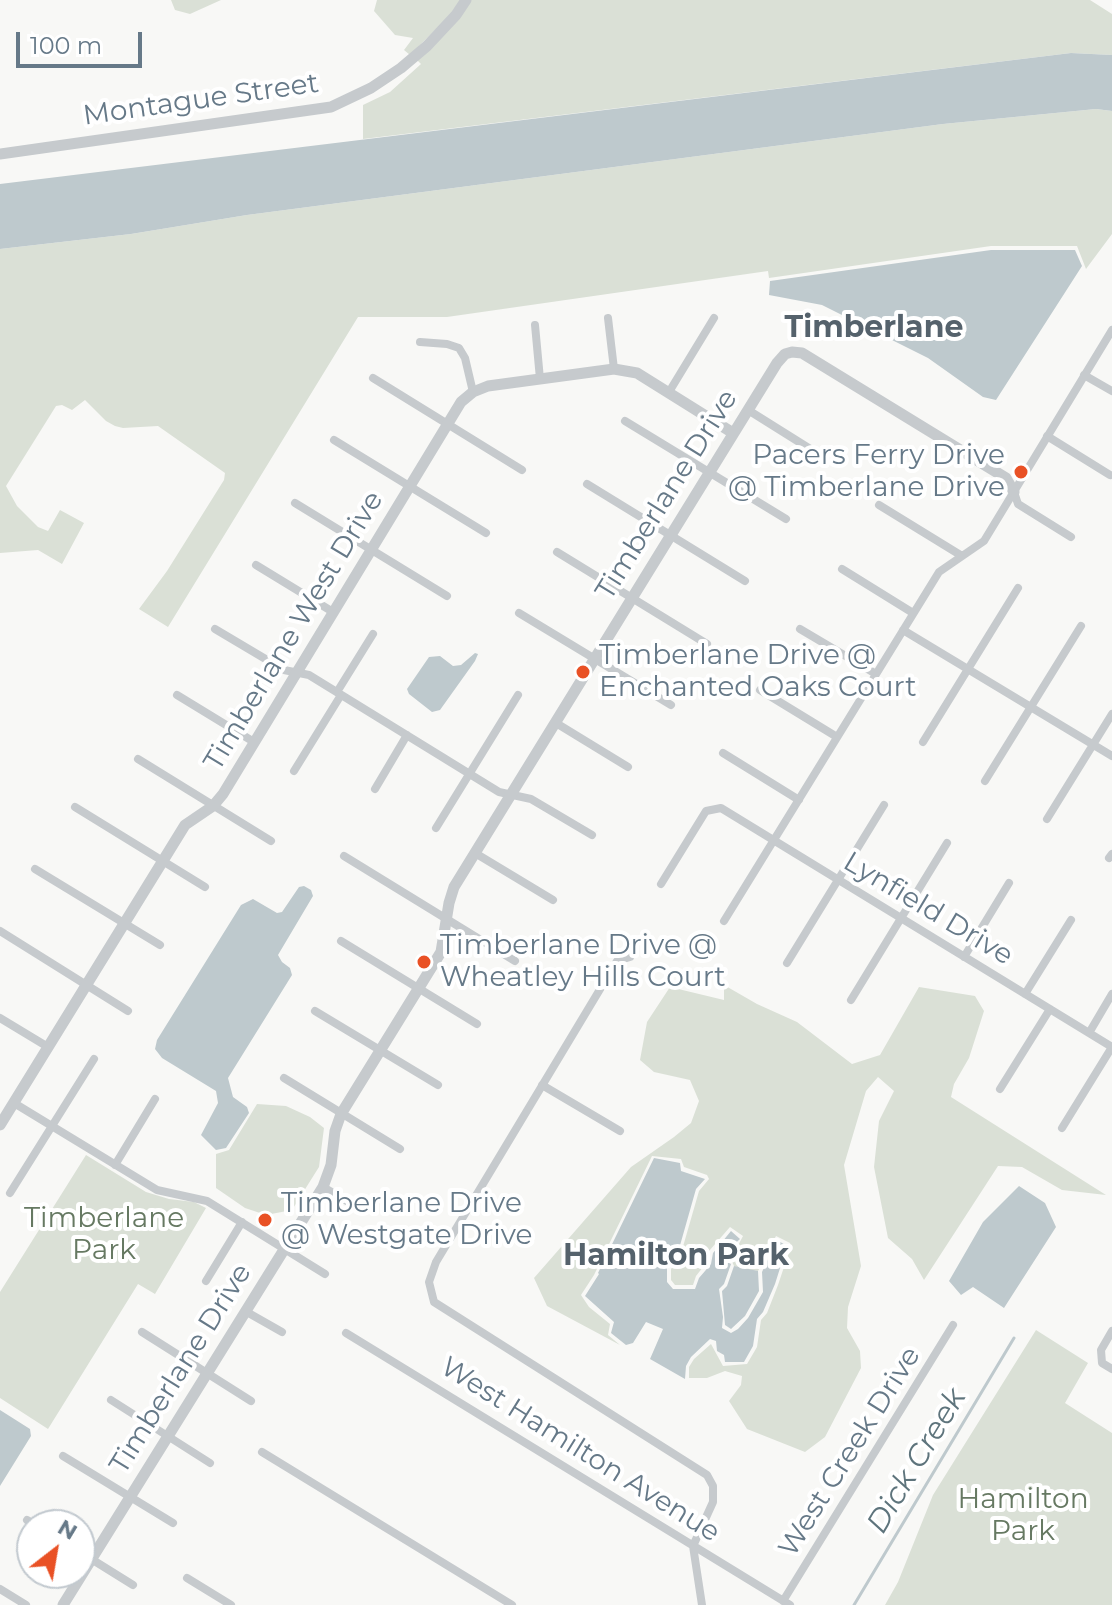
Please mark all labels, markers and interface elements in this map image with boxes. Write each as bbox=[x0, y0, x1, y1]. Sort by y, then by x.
scale bar bbox=[20, 16, 146, 66]
text: 100 m bbox=[30, 31, 102, 60]
street label: Montague Street bbox=[81, 67, 321, 133]
district label: Timberlane bbox=[785, 310, 963, 346]
street label: Timberlane Drive bbox=[589, 384, 745, 606]
place label: Pacers Ferry Drive @ Timberlane Drive bbox=[728, 439, 1005, 505]
marker: Pacers Ferry Drive @ Timberlane Drive bbox=[1012, 463, 1030, 481]
street label: Timberlane West Drive bbox=[197, 485, 391, 777]
place label: Timberlane Drive @ Enchanted Oaks Court bbox=[599, 639, 917, 705]
marker: Timberlane Drive @ Enchanted Oaks Court bbox=[574, 663, 592, 681]
street label: Lynfield Drive bbox=[837, 845, 1019, 973]
place label: Timberlane Drive @ Wheatley Hills Court bbox=[440, 929, 726, 995]
marker: Timberlane Drive @ Wheatley Hills Court bbox=[415, 953, 433, 971]
place label: Timberlane Drive @ Westgate Drive bbox=[281, 1187, 532, 1253]
park label: Timberlane Park bbox=[24, 1202, 184, 1268]
marker: Timberlane Drive @ Westgate Drive bbox=[256, 1211, 274, 1229]
district label: Hamilton Park bbox=[563, 1238, 789, 1274]
street label: Timberlane Drive bbox=[103, 1258, 259, 1480]
street label: West Creek Drive bbox=[772, 1341, 928, 1563]
street label: West Hamilton Avenue bbox=[434, 1350, 726, 1550]
water label: Dick Creek bbox=[860, 1382, 974, 1540]
park label: Hamilton Park bbox=[957, 1483, 1089, 1549]
north arrow bbox=[16, 1509, 96, 1589]
text: N bbox=[53, 1514, 82, 1546]

